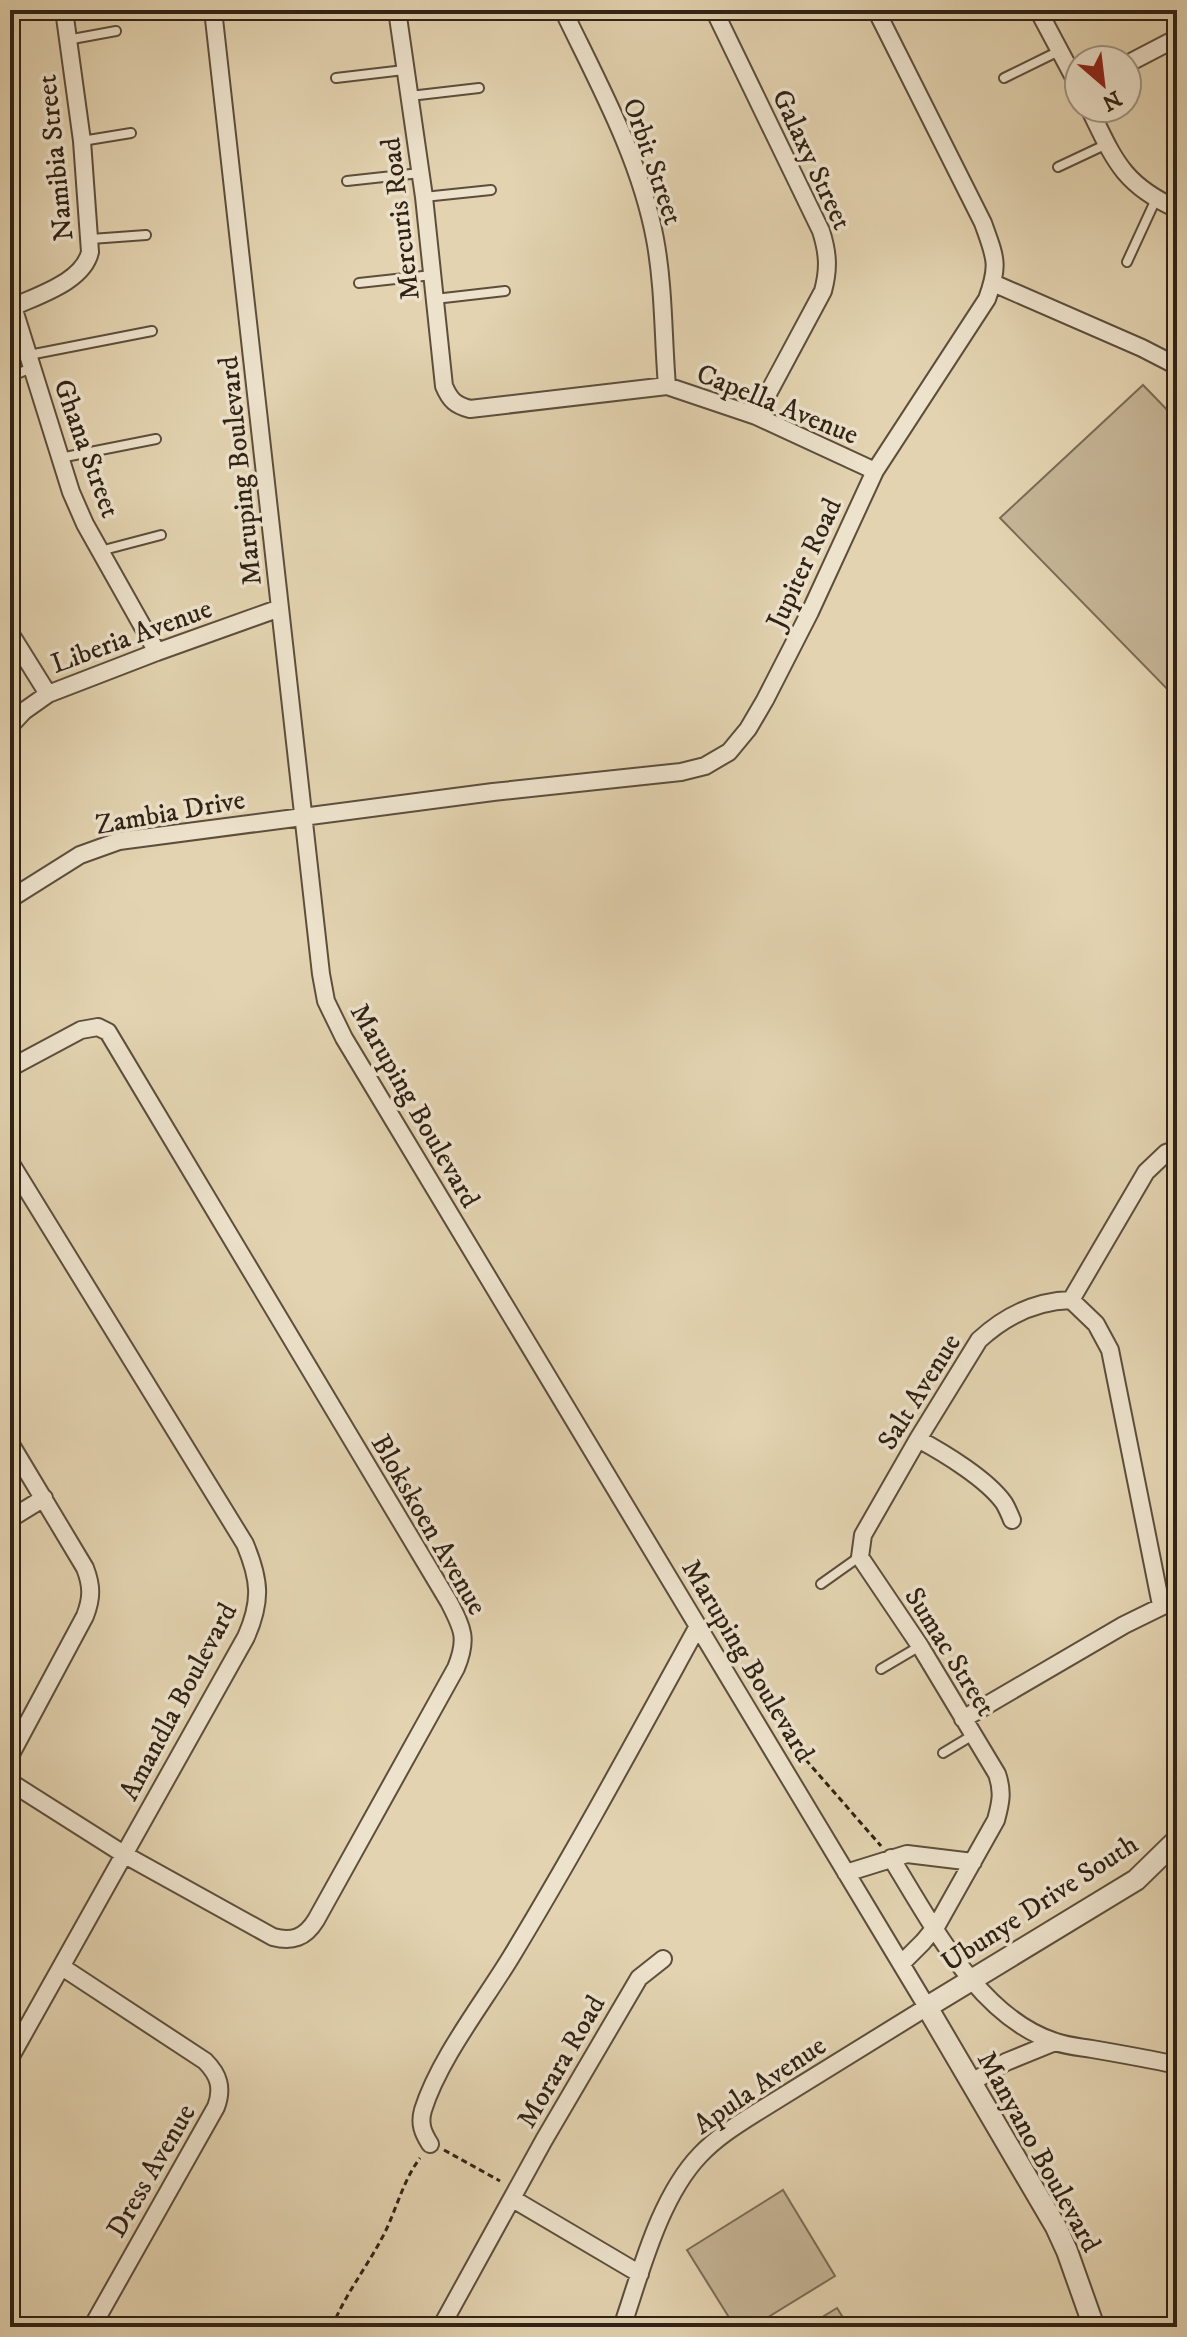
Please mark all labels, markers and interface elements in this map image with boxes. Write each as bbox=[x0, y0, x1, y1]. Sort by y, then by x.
north arrow bbox=[1063, 44, 1143, 124]
street label: Namibia Street bbox=[29, 73, 82, 243]
street label: Galaxy Street bbox=[764, 84, 859, 236]
text: N bbox=[1097, 84, 1126, 116]
street label: Orbit Street bbox=[615, 94, 691, 229]
street label: Mercuris Road bbox=[373, 135, 428, 302]
street label: Maruping Boulevard bbox=[211, 354, 270, 587]
street label: Capella Avenue bbox=[691, 356, 864, 453]
street label: Ghana Street bbox=[45, 374, 128, 523]
street label: Jupiter Road bbox=[758, 493, 850, 637]
street label: Liberia Avenue bbox=[46, 591, 217, 682]
street label: Zambia Drive bbox=[93, 782, 248, 843]
street label: Maruping Boulevard bbox=[342, 997, 487, 1214]
street label: Salt Avenue bbox=[870, 1327, 969, 1456]
street label: Blokskoen Avenue bbox=[363, 1428, 495, 1621]
street label: Maruping Boulevard bbox=[673, 1553, 822, 1768]
street label: Sumac Street bbox=[896, 1581, 1003, 1723]
street label: Amandla Boulevard bbox=[111, 1597, 245, 1807]
street label: Ubunye Drive South bbox=[935, 1826, 1145, 1980]
street label: Morara Road bbox=[509, 1989, 613, 2134]
street label: Apula Avenue bbox=[687, 2028, 833, 2142]
street label: Manyano Boulevard bbox=[969, 2045, 1108, 2258]
street label: Dress Avenue bbox=[99, 2098, 204, 2244]

